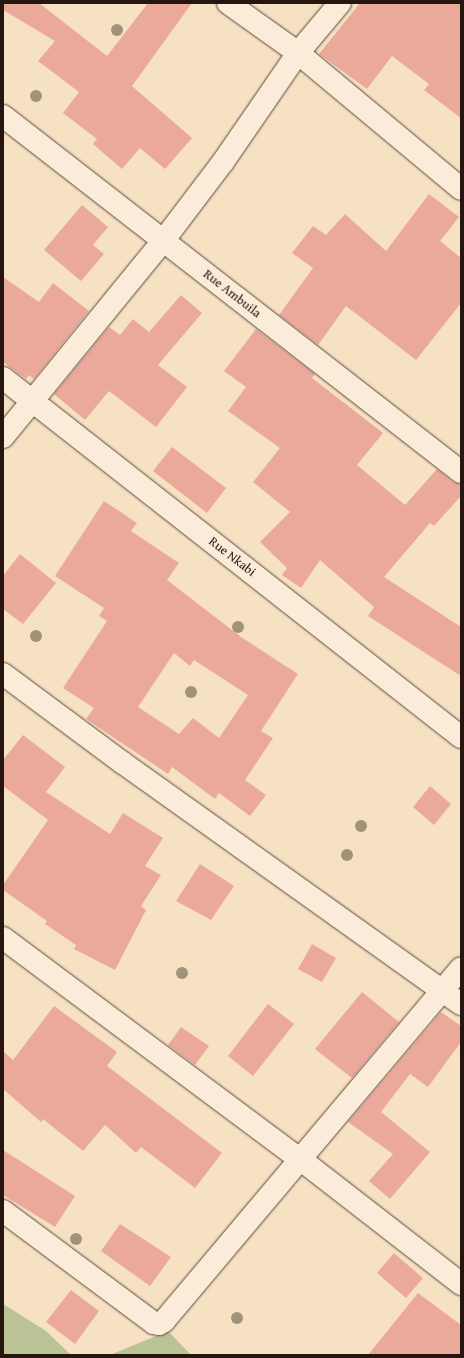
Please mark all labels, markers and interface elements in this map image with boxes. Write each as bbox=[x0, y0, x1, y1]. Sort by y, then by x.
street label: Rue Ambuila bbox=[200, 267, 264, 321]
street label: Rue Nkabi bbox=[205, 534, 259, 580]

